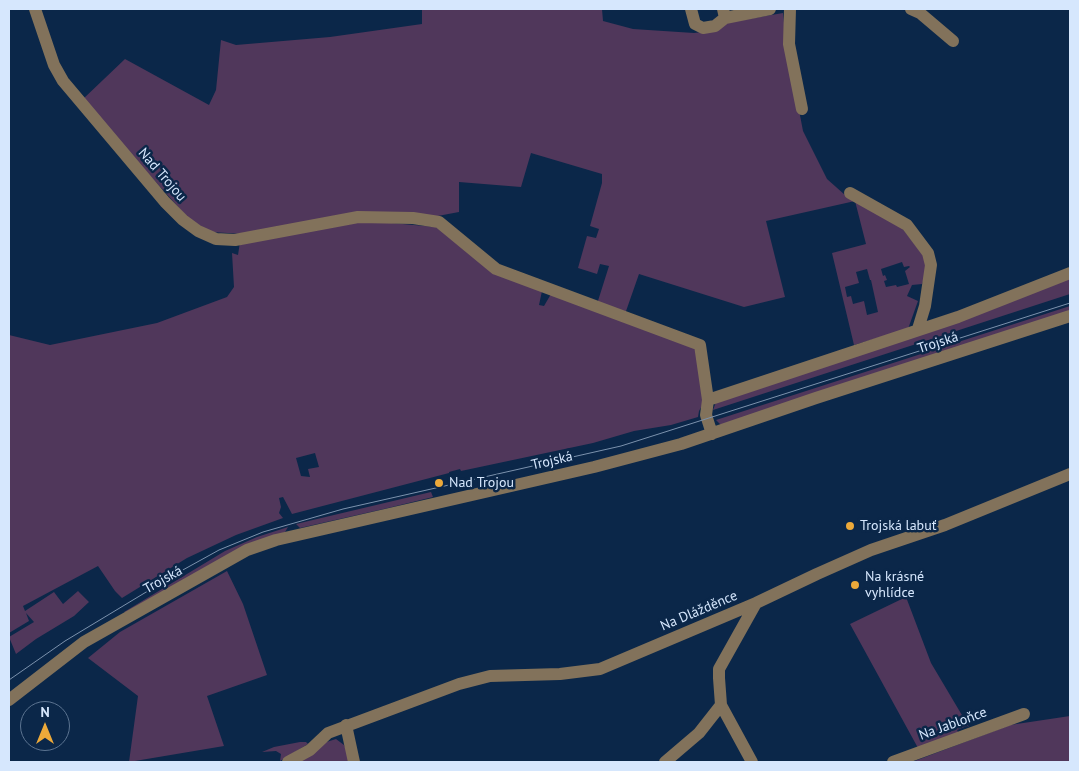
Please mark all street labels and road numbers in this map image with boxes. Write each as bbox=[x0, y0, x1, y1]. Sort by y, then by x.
street label: Nad Trojou bbox=[134, 145, 190, 205]
street label: Trojská bbox=[916, 329, 960, 357]
street label: Trojská bbox=[530, 448, 574, 474]
street label: Trojská bbox=[141, 563, 185, 597]
street label: Na Dlážděnce bbox=[658, 587, 740, 635]
street label: Na Jabloňce bbox=[917, 704, 989, 744]

